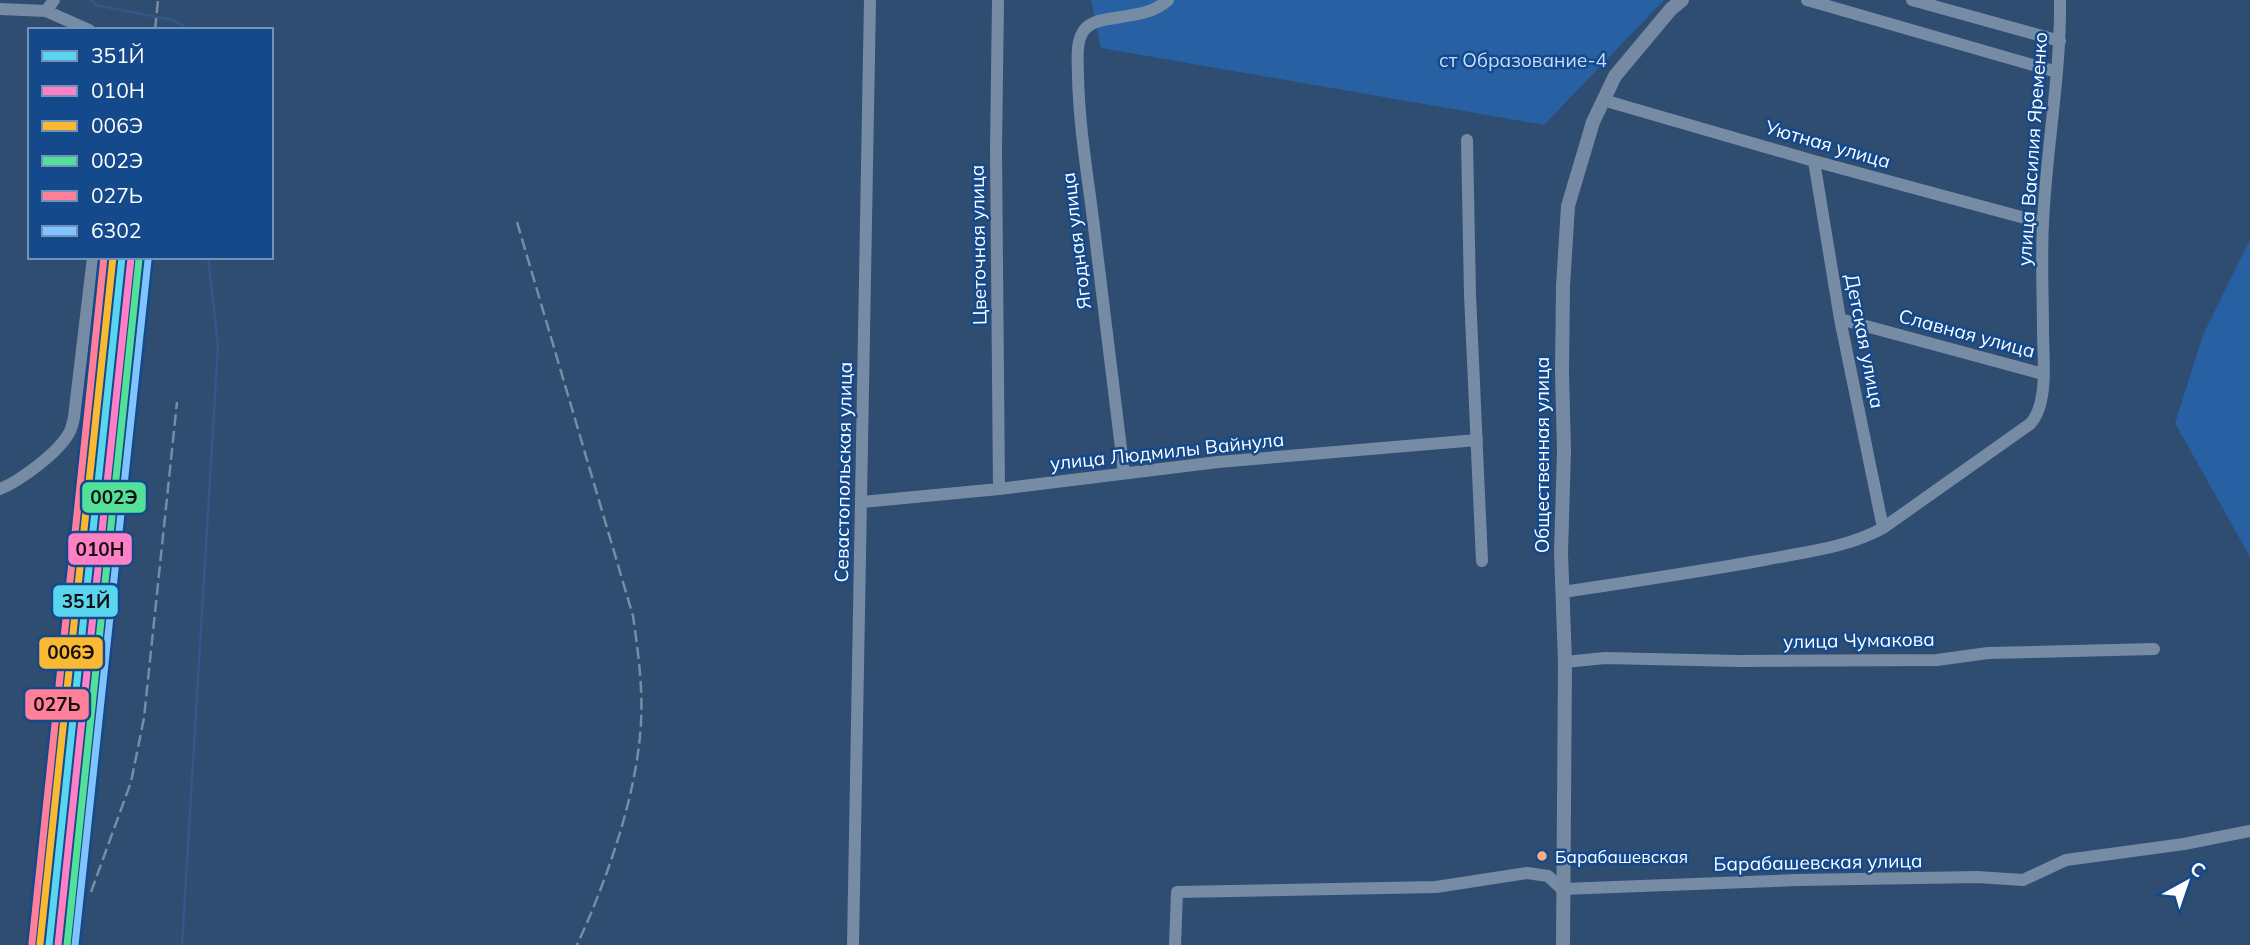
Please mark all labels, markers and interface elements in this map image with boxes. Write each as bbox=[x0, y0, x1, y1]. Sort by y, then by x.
legend bbox=[28, 28, 273, 259]
street label: улица Василия Яременко bbox=[2012, 31, 2052, 267]
text: 351Й bbox=[91, 42, 145, 68]
park label: ст Образование-4 bbox=[1439, 48, 1607, 72]
text: 010Н bbox=[91, 77, 145, 103]
text: 006Э bbox=[91, 112, 143, 138]
street label: Уютная улица bbox=[1762, 114, 1893, 173]
text: 002Э bbox=[91, 147, 143, 173]
street label: Цветочная улица bbox=[965, 165, 991, 325]
street label: Ягодная улица bbox=[1056, 171, 1096, 311]
text: 027Ь bbox=[91, 182, 143, 208]
text: 6302 bbox=[91, 217, 141, 243]
street label: Детская улица bbox=[1840, 272, 1890, 410]
street label: Славная улица bbox=[1896, 303, 2038, 363]
street label: Общественная улица bbox=[1530, 357, 1554, 553]
street label: Севастопольская улица bbox=[829, 361, 857, 583]
street label: улица Людмилы Вайнула bbox=[1049, 427, 1285, 475]
line badge: 002Э bbox=[81, 481, 147, 514]
text: 002Э bbox=[90, 485, 138, 509]
line badge: 010Н bbox=[67, 532, 133, 566]
text: 010Н bbox=[76, 537, 124, 561]
line badge: 351Й bbox=[52, 584, 119, 618]
text: 351Й bbox=[62, 589, 110, 613]
street label: улица Чумакова bbox=[1783, 627, 1935, 653]
line badge: 006Э bbox=[38, 636, 104, 670]
text: 006Э bbox=[47, 640, 95, 664]
line badge: 027Ь bbox=[24, 688, 90, 721]
text: 027Ь bbox=[33, 692, 81, 716]
place label: Барабашевская bbox=[1555, 846, 1688, 867]
north arrow bbox=[2152, 847, 2222, 917]
street label: Барабашевская улица bbox=[1713, 848, 1923, 876]
marker: Барабашевская bbox=[1535, 849, 1549, 863]
text: С bbox=[2185, 856, 2211, 882]

